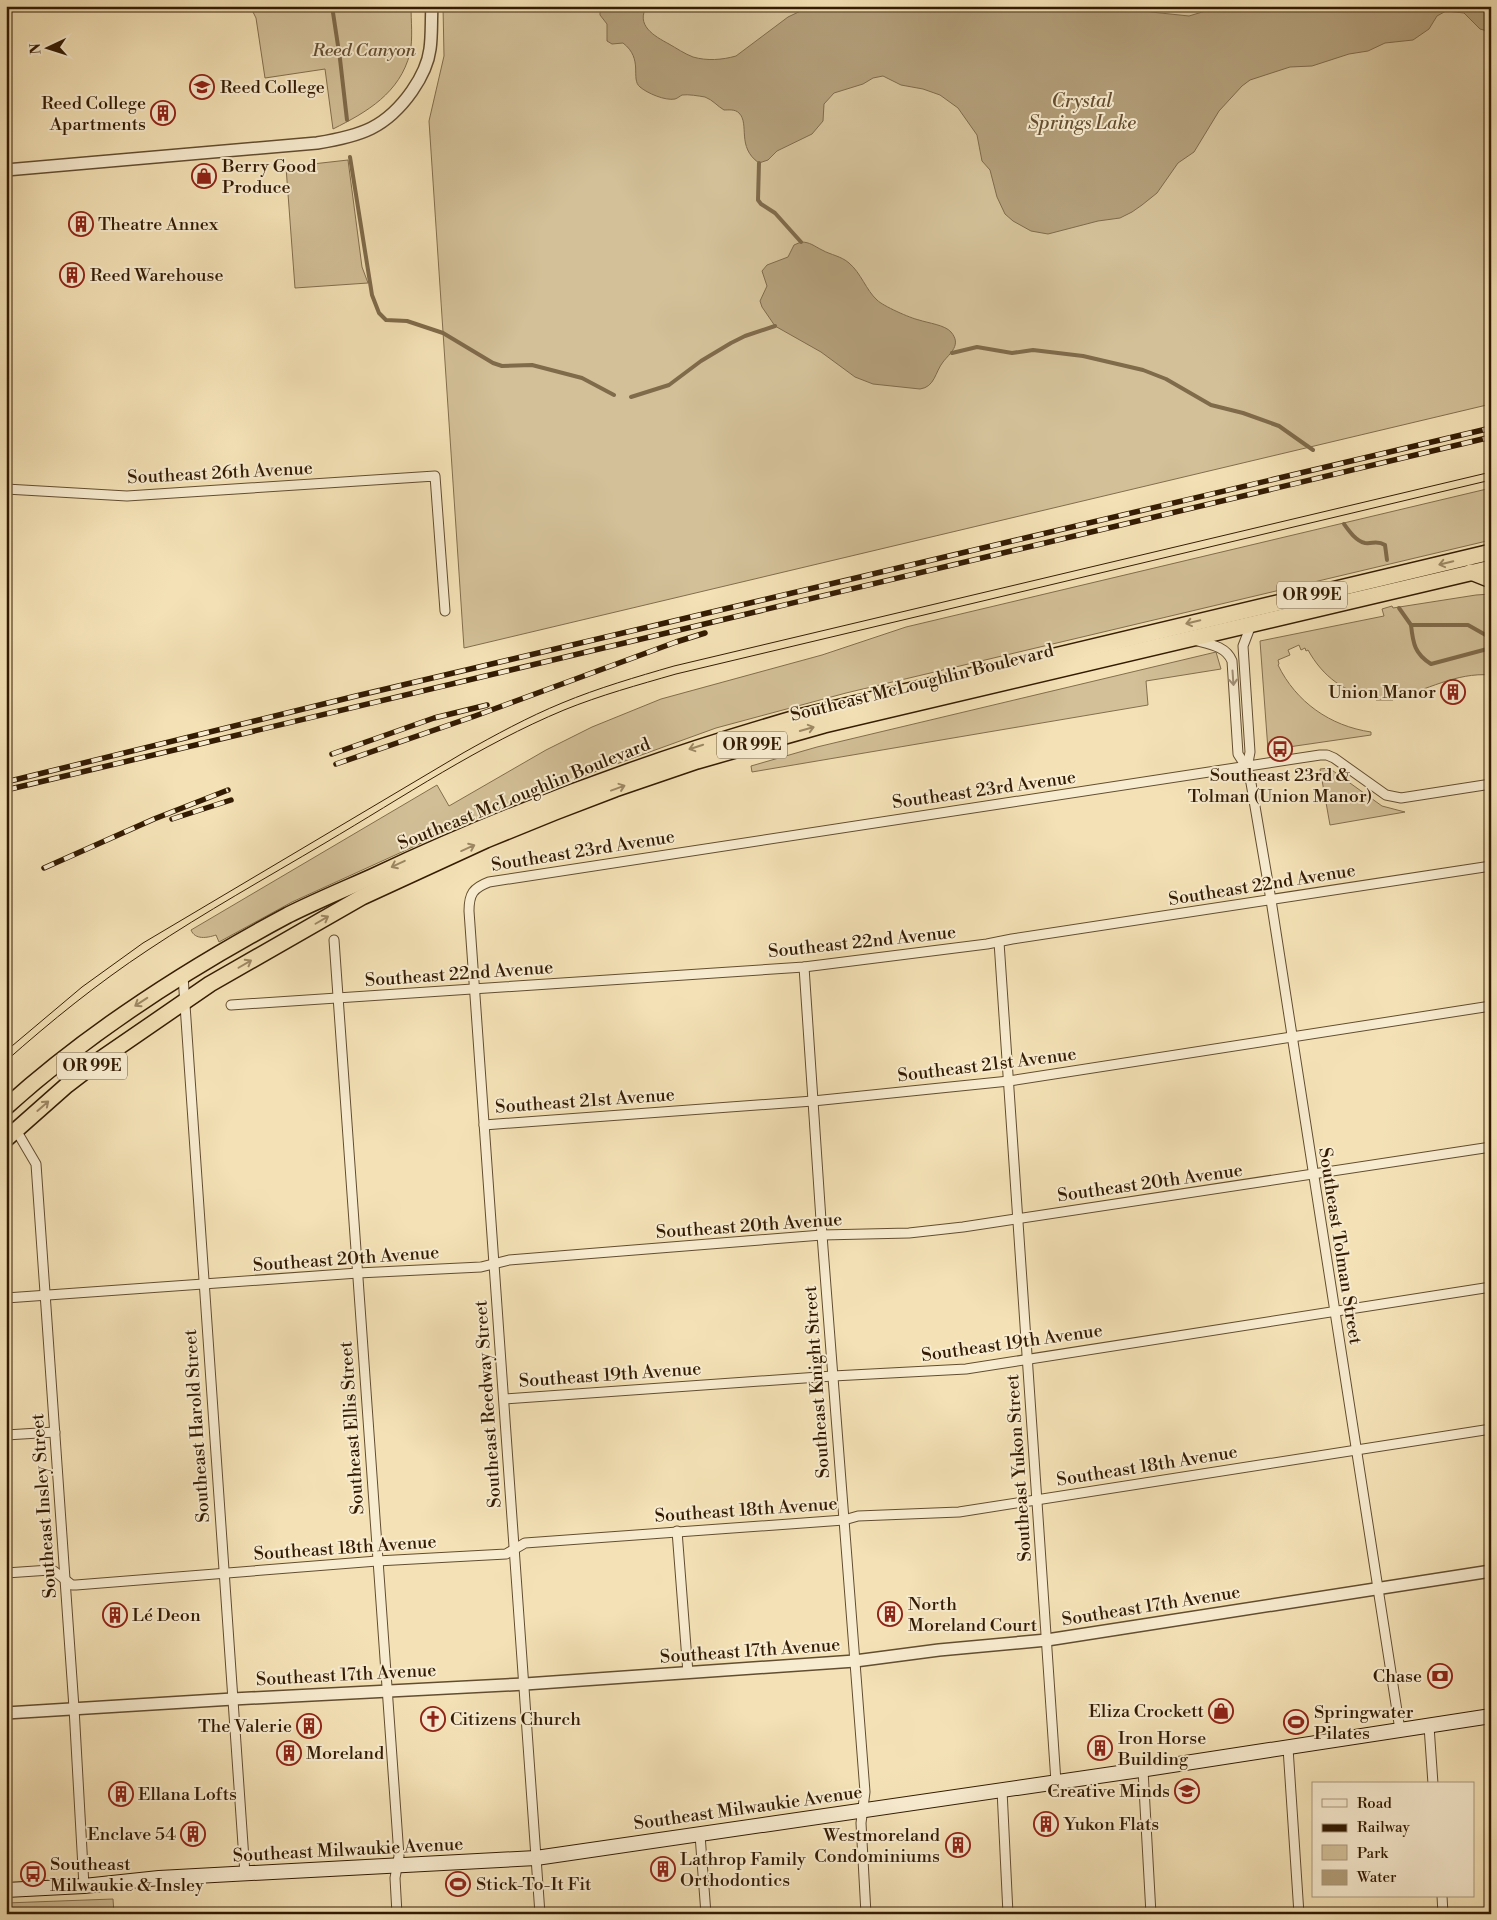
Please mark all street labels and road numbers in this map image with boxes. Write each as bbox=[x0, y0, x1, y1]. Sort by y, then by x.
street label: Southeast 26th Avenue bbox=[127, 457, 313, 489]
road number: OR 99E bbox=[1277, 582, 1347, 608]
street label: Southeast McLoughlin Boulevard bbox=[788, 639, 1057, 727]
street label: Southeast McLoughlin Boulevard bbox=[394, 732, 654, 855]
road number: OR 99E bbox=[717, 732, 787, 758]
street label: Southeast 23rd Avenue bbox=[891, 766, 1077, 814]
street label: Southeast 23rd Avenue bbox=[490, 825, 676, 877]
street label: Southeast 22nd Avenue bbox=[1167, 859, 1357, 911]
street label: Southeast 22nd Avenue bbox=[767, 921, 957, 963]
street label: Southeast 22nd Avenue bbox=[364, 956, 554, 992]
street label: Southeast 21st Avenue bbox=[896, 1043, 1078, 1087]
road number: OR 99E bbox=[57, 1052, 127, 1080]
street label: Southeast 21st Avenue bbox=[494, 1083, 676, 1119]
street label: Southeast Tolman Street bbox=[1313, 1146, 1367, 1347]
street label: Southeast 20th Avenue bbox=[1056, 1159, 1244, 1207]
street label: Southeast 20th Avenue bbox=[655, 1208, 843, 1244]
street label: Southeast 20th Avenue bbox=[252, 1241, 440, 1277]
street label: Southeast Knight Street bbox=[799, 1284, 835, 1479]
street label: Southeast Reedway Street bbox=[469, 1299, 507, 1509]
street label: Southeast 19th Avenue bbox=[920, 1319, 1104, 1367]
street label: Southeast Harold Street bbox=[179, 1328, 215, 1523]
street label: Southeast Ellis Street bbox=[334, 1340, 370, 1516]
street label: Southeast 19th Avenue bbox=[518, 1357, 702, 1393]
street label: Southeast Yukon Street bbox=[1001, 1373, 1037, 1563]
street label: Southeast Insley Street bbox=[26, 1412, 62, 1599]
street label: Southeast 18th Avenue bbox=[1055, 1440, 1239, 1492]
street label: Southeast 18th Avenue bbox=[654, 1492, 838, 1528]
street label: Southeast 18th Avenue bbox=[253, 1530, 437, 1566]
street label: Southeast 17th Avenue bbox=[1060, 1581, 1242, 1631]
street label: Southeast 17th Avenue bbox=[659, 1633, 841, 1669]
street label: Southeast 17th Avenue bbox=[255, 1659, 437, 1691]
street label: Southeast Milwaukie Avenue bbox=[632, 1781, 864, 1835]
street label: Southeast Milwaukie Avenue bbox=[232, 1832, 464, 1868]

